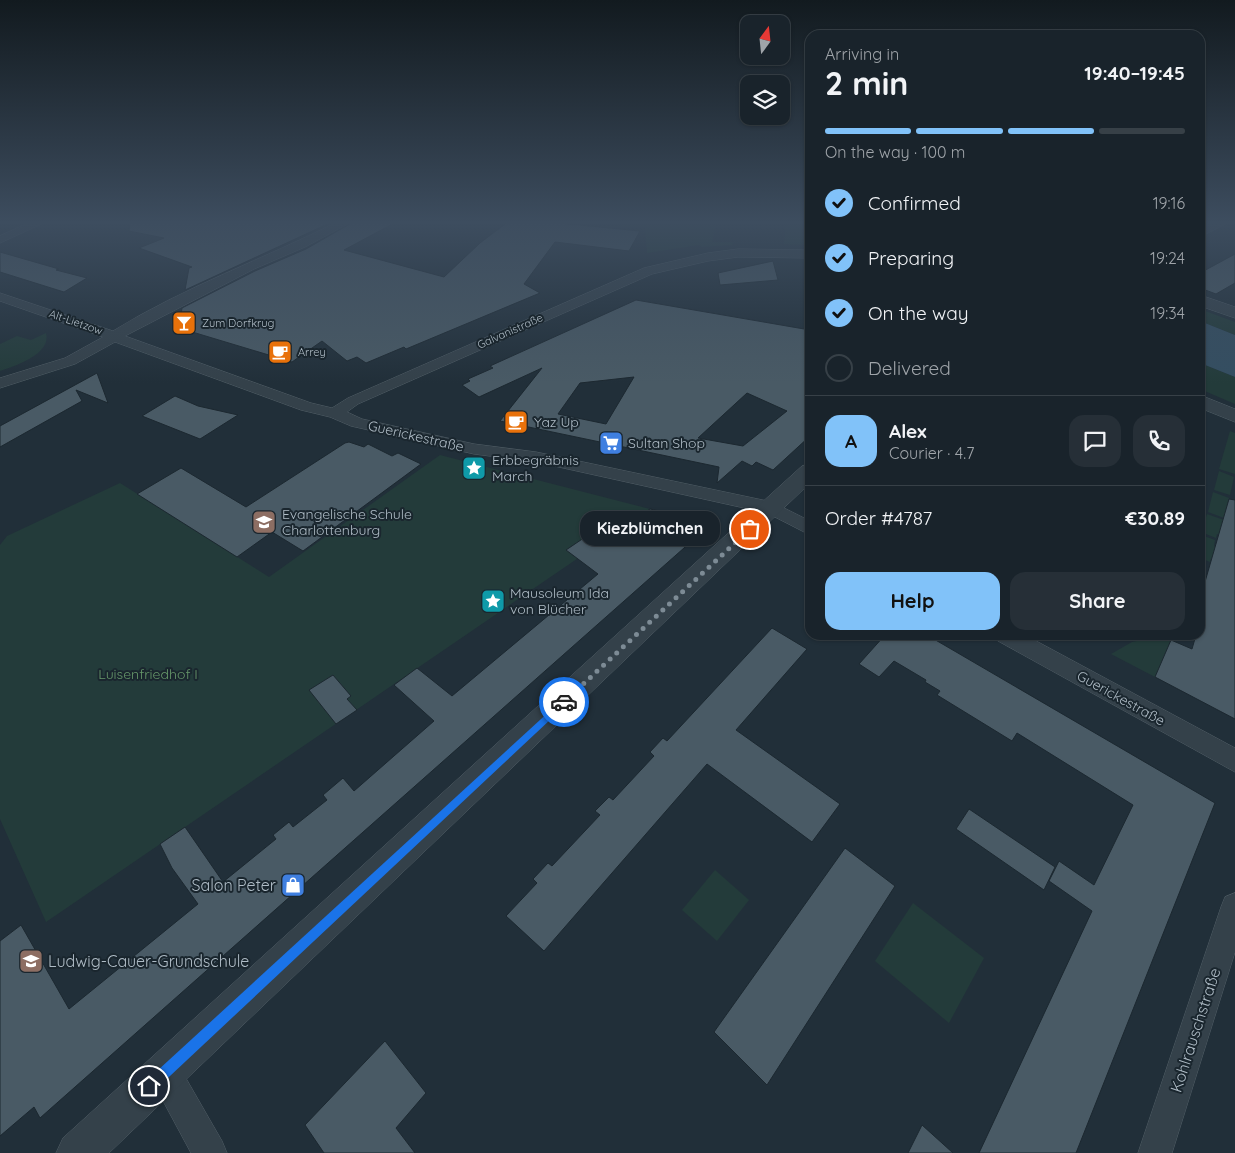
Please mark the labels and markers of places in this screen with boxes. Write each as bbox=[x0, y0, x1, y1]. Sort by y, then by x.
bar icon: Zum Dorfkrug bbox=[171, 310, 197, 336]
place label: Zum Dorfkrug bbox=[202, 316, 274, 330]
cafe icon: Arrey bbox=[267, 339, 293, 365]
place label: Arrey bbox=[298, 345, 326, 359]
cafe icon: Yaz Up bbox=[503, 409, 529, 435]
place label: Yaz Up bbox=[534, 413, 579, 431]
supermarket icon: Sultan Shop bbox=[598, 430, 624, 456]
place label: Sultan Shop bbox=[628, 434, 705, 452]
place label: Erbbegräbnis March bbox=[492, 451, 579, 485]
place icon: Erbbegräbnis March bbox=[461, 455, 487, 481]
place label: Evangelische Schule Charlottenburg bbox=[282, 505, 412, 539]
pin bbox=[729, 508, 771, 550]
school or university icon: Evangelische Schule Charlottenburg bbox=[251, 509, 277, 535]
callout: Kiezblümchen bbox=[580, 512, 720, 546]
place label: Mausoleum Ida von Blücher bbox=[510, 584, 609, 618]
place icon: Mausoleum Ida von Blücher bbox=[480, 588, 506, 614]
shop icon: Salon Peter bbox=[280, 872, 306, 898]
place label: Salon Peter bbox=[192, 875, 276, 895]
school or university icon: Ludwig-Cauer-Grundschule bbox=[18, 948, 44, 974]
place label: Ludwig-Cauer-Grundschule bbox=[48, 951, 249, 971]
pin bbox=[128, 1065, 170, 1107]

